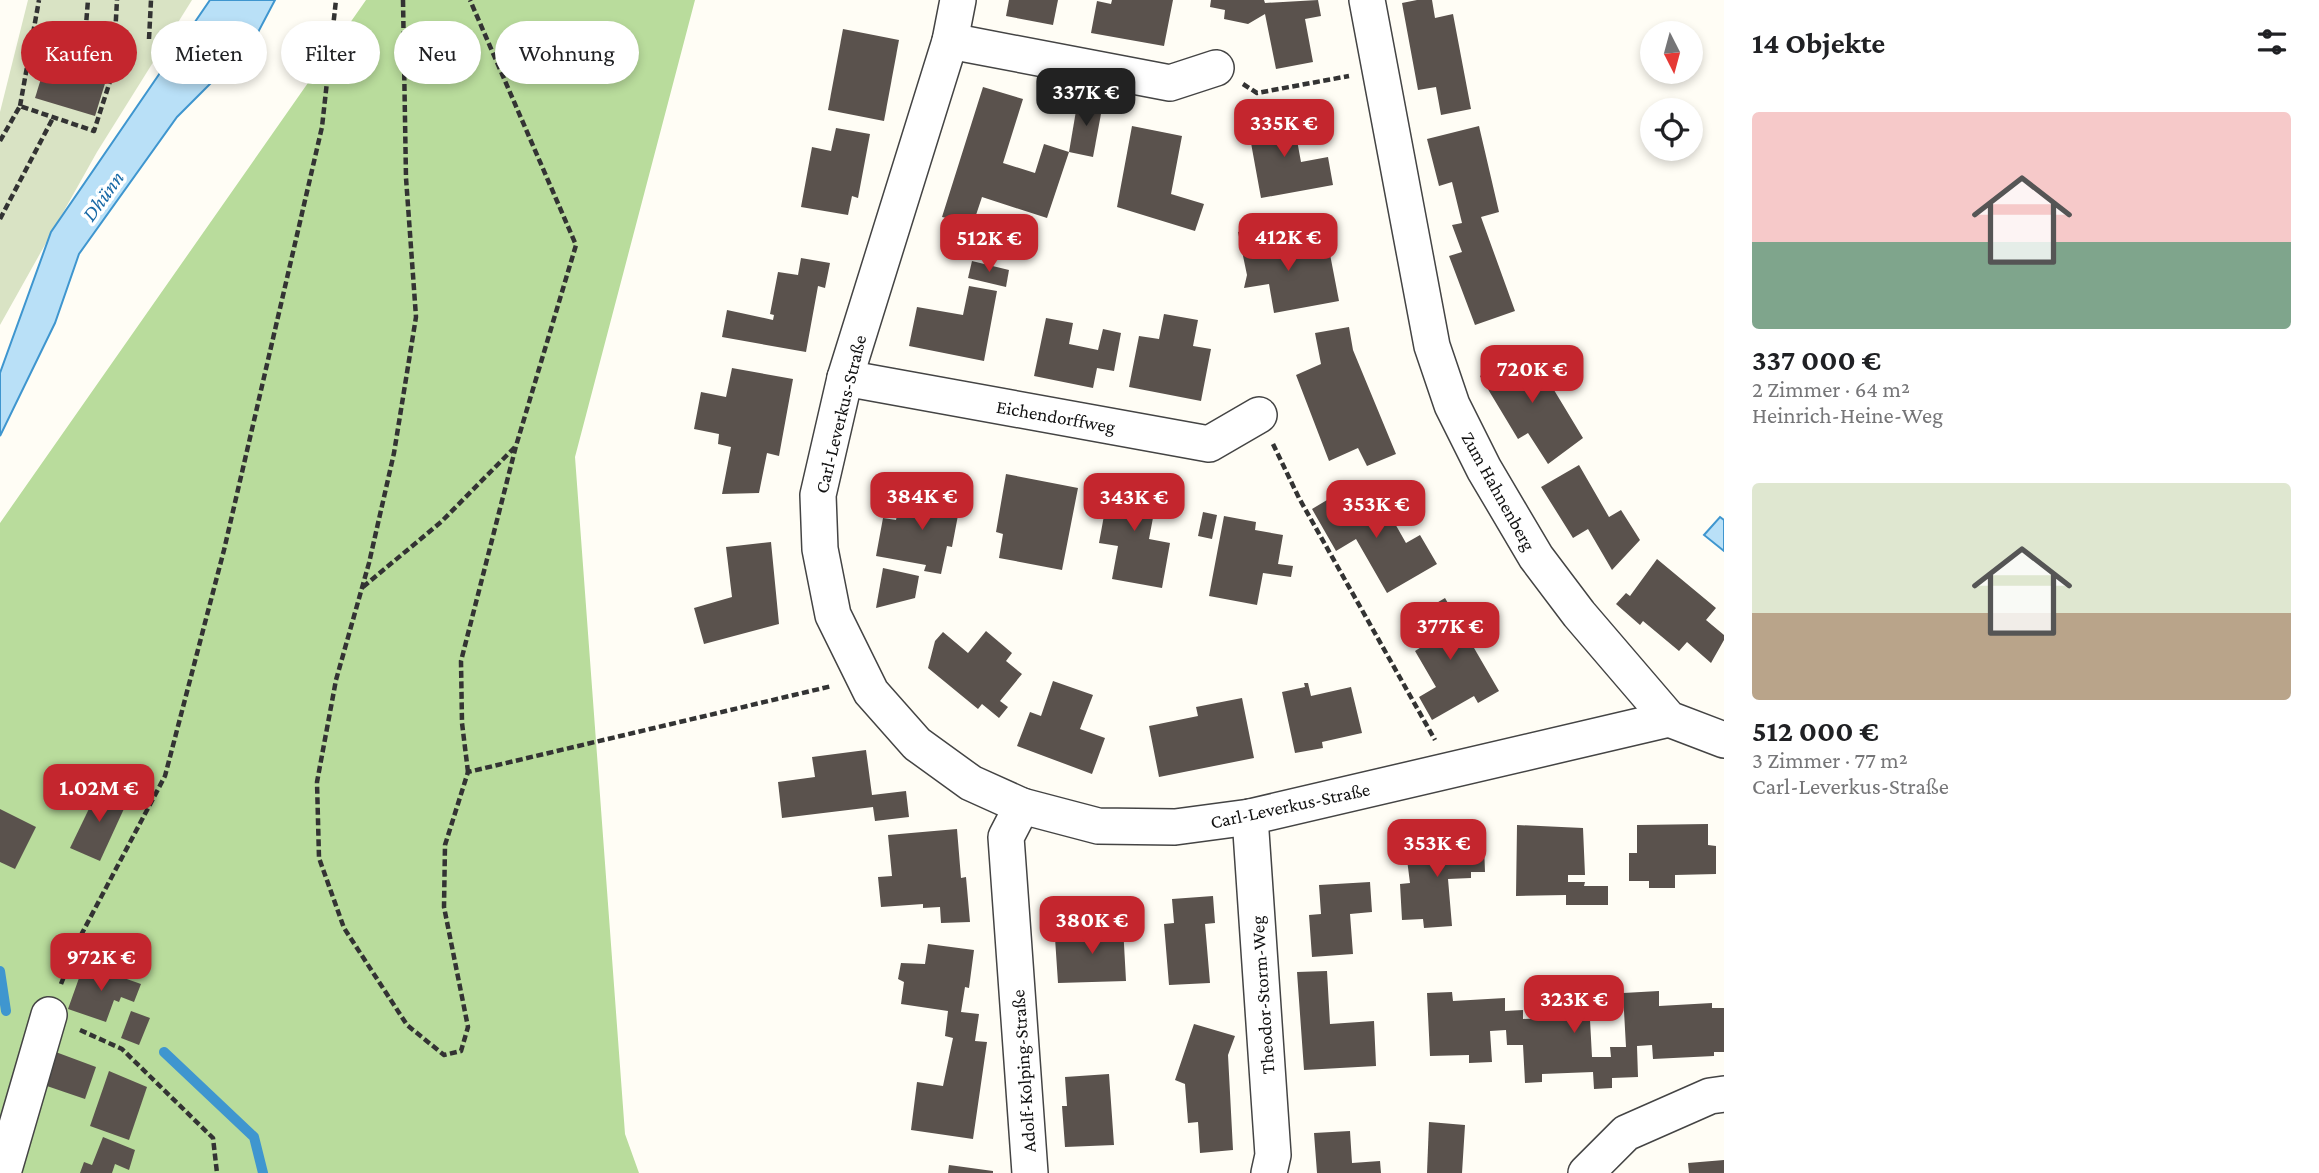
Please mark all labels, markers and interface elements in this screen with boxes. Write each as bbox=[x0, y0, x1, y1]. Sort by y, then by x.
chip: Kaufen bbox=[21, 21, 137, 84]
chip: Mieten bbox=[151, 21, 267, 84]
chip: Filter bbox=[281, 21, 380, 84]
chip: Neu bbox=[394, 21, 481, 84]
chip: Wohnung bbox=[495, 21, 639, 84]
north arrow bbox=[1640, 21, 1703, 84]
map controls bbox=[1640, 21, 1703, 161]
icon: filters bbox=[2253, 23, 2291, 61]
text: 14 Objekte bbox=[1752, 26, 1885, 59]
pin: 337K € bbox=[1029, 68, 1143, 128]
text: 337K € bbox=[1052, 78, 1120, 104]
button: locate bbox=[1640, 98, 1703, 161]
pin: 335K € bbox=[1227, 100, 1341, 159]
text: 335K € bbox=[1250, 109, 1318, 135]
icon: home bbox=[1959, 157, 2085, 283]
water label: Dhünn bbox=[77, 166, 129, 226]
pin: 412K € bbox=[1231, 214, 1345, 273]
pin: 512K € bbox=[932, 215, 1046, 274]
text: 412K € bbox=[1255, 223, 1321, 249]
text: 512K € bbox=[956, 224, 1022, 250]
street label: Carl-Leverkus-Straße bbox=[811, 333, 870, 496]
text: 337 000 € bbox=[1752, 343, 1881, 376]
pin: 720K € bbox=[1475, 346, 1589, 405]
text: 720K € bbox=[1496, 355, 1568, 381]
text: 2 Zimmer · 64 m² bbox=[1752, 376, 1910, 402]
street label: Eichendorffweg bbox=[995, 396, 1117, 437]
text: Heinrich-Heine-Weg bbox=[1752, 402, 1943, 428]
street label: Zum Hahnenberg bbox=[1457, 428, 1540, 554]
pin: 384K € bbox=[865, 472, 979, 532]
pin: 343K € bbox=[1077, 474, 1191, 533]
pin: 353K € bbox=[1319, 480, 1433, 540]
text: 384K € bbox=[886, 482, 958, 508]
text: 343K € bbox=[1100, 483, 1168, 509]
text: 353K € bbox=[1342, 490, 1410, 516]
icon: home bbox=[1959, 528, 2085, 654]
pin: 377K € bbox=[1393, 602, 1507, 662]
text: 377K € bbox=[1416, 612, 1484, 638]
text: 512 000 € bbox=[1752, 714, 1879, 747]
text: 3 Zimmer · 77 m² bbox=[1752, 747, 1908, 773]
pin: 1.02M € bbox=[34, 764, 164, 824]
text: Carl-Leverkus-Straße bbox=[1752, 773, 1949, 799]
text: 1.02M € bbox=[59, 774, 139, 800]
street label: Carl-Leverkus-Straße bbox=[1208, 778, 1372, 833]
pin: 353K € bbox=[1380, 820, 1494, 879]
text: 353K € bbox=[1403, 829, 1471, 855]
pin: 380K € bbox=[1035, 897, 1149, 956]
text: 380K € bbox=[1056, 906, 1128, 932]
street label: Theodor-Storm-Weg bbox=[1246, 915, 1279, 1075]
pin: 972K € bbox=[44, 934, 158, 993]
text: 972K € bbox=[66, 943, 136, 969]
pin: 323K € bbox=[1517, 976, 1631, 1035]
text: 323K € bbox=[1540, 985, 1608, 1011]
street label: Adolf-Kolping-Straße bbox=[1007, 989, 1040, 1153]

